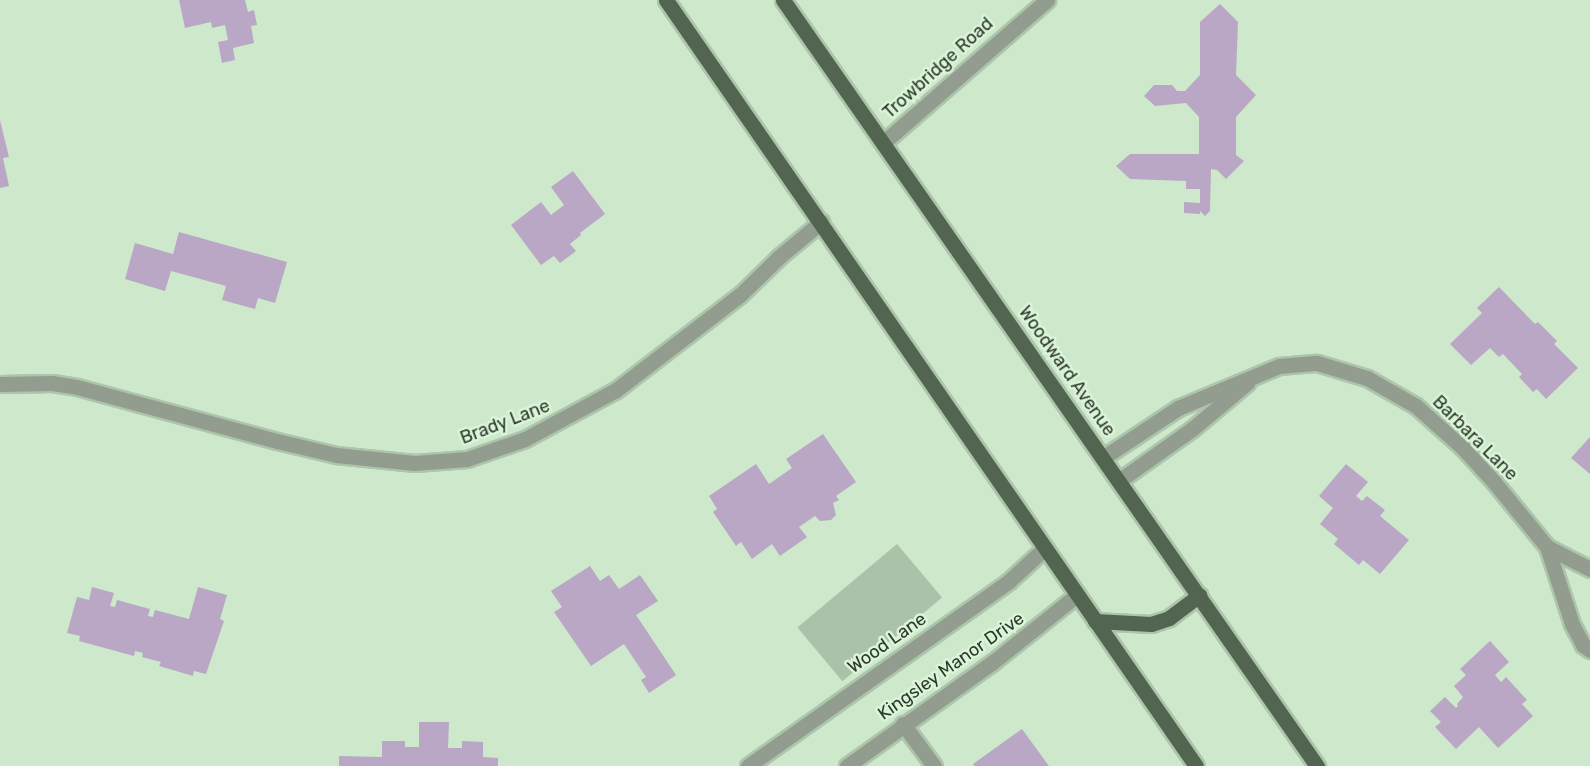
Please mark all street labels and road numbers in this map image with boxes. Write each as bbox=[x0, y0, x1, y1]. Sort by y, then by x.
street label: Trowbridge Road bbox=[879, 13, 997, 123]
street label: Woodward Avenue bbox=[1014, 302, 1120, 440]
street label: Barbara Lane bbox=[1428, 391, 1522, 485]
street label: Brady Lane bbox=[457, 395, 553, 449]
street label: Kingsley Manor Drive bbox=[873, 607, 1029, 725]
street label: Wood Lane bbox=[844, 608, 930, 678]

